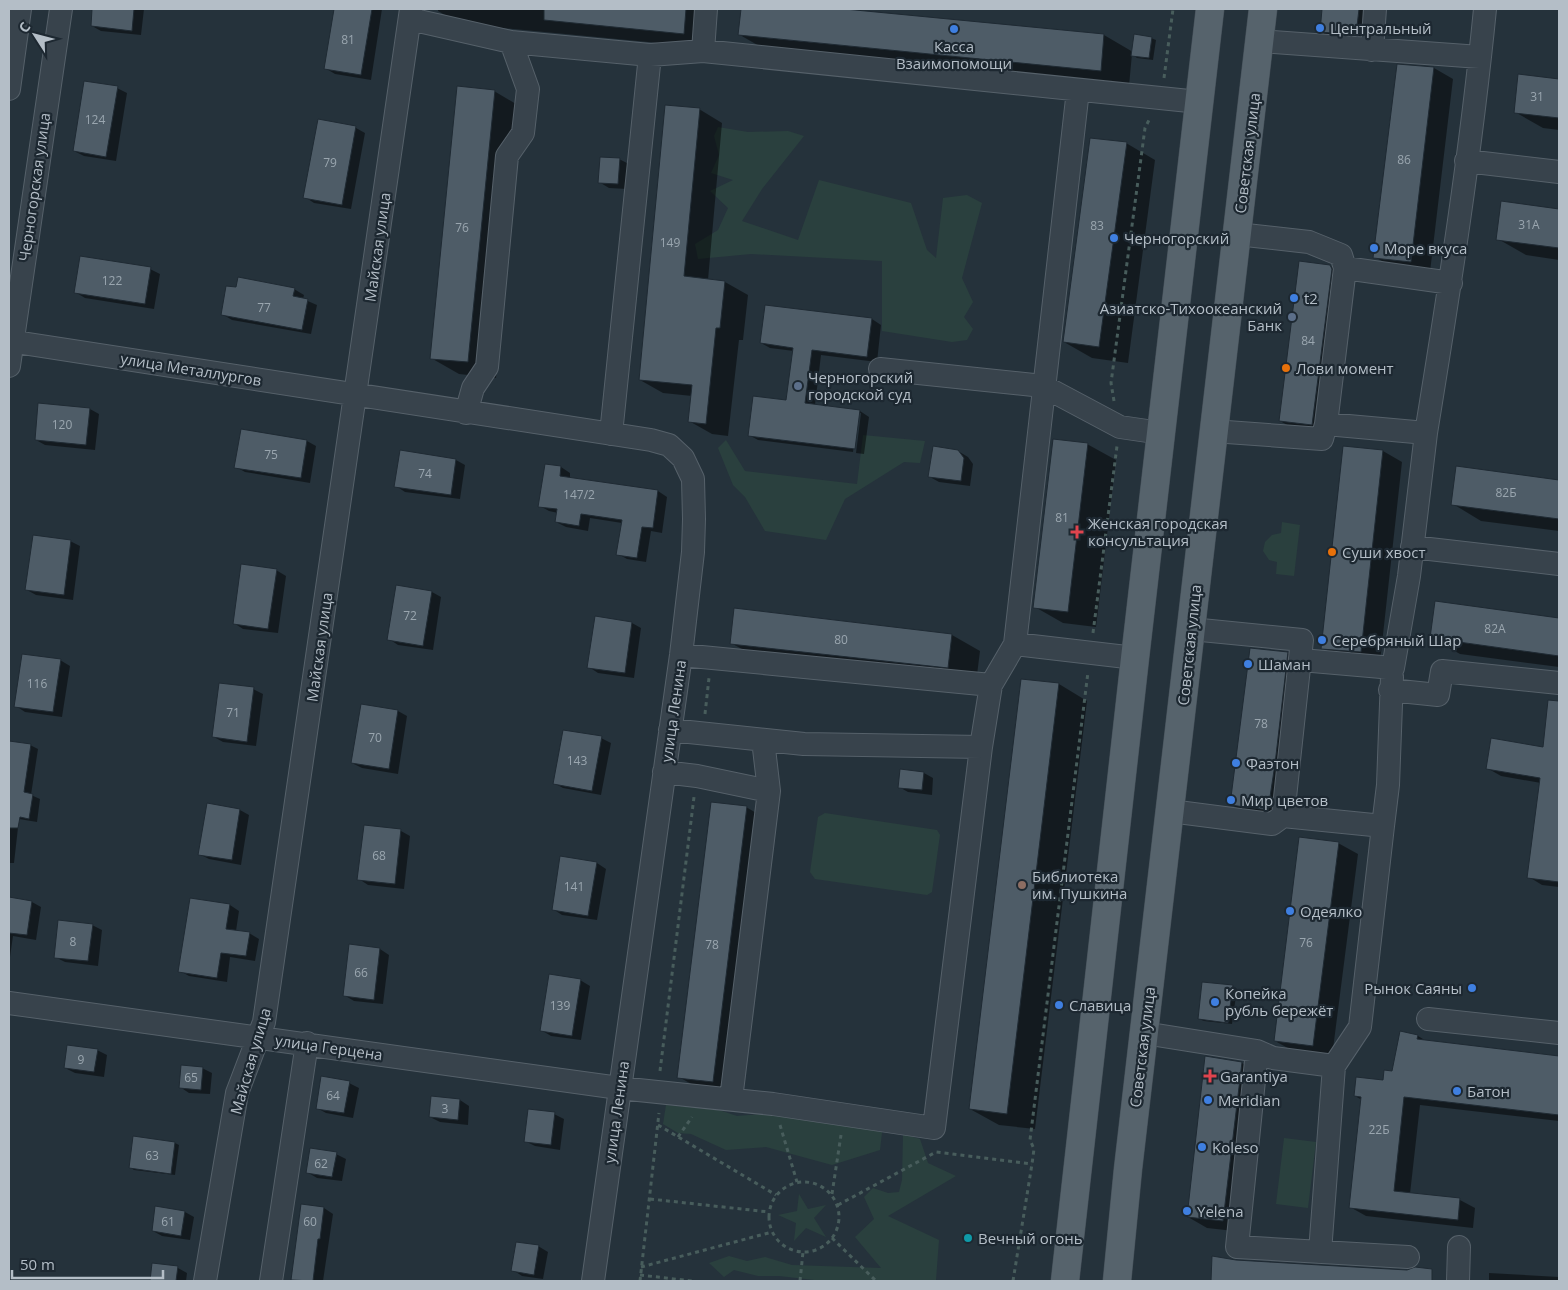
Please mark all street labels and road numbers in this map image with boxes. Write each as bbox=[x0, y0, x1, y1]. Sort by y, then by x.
street label: Советская улица bbox=[1230, 92, 1264, 214]
street label: Черногорская улица bbox=[14, 111, 54, 263]
street label: Майская улица bbox=[359, 191, 395, 303]
street label: улица Металлургов bbox=[119, 348, 263, 390]
street label: Советская улица bbox=[1173, 584, 1205, 706]
street label: Майская улица bbox=[301, 591, 337, 703]
street label: улица Ленина bbox=[656, 659, 690, 763]
street label: Советская улица bbox=[1125, 986, 1159, 1108]
street label: Майская улица bbox=[225, 1005, 275, 1117]
street label: улица Герцена bbox=[274, 1030, 384, 1064]
street label: улица Ленина bbox=[599, 1060, 633, 1164]

